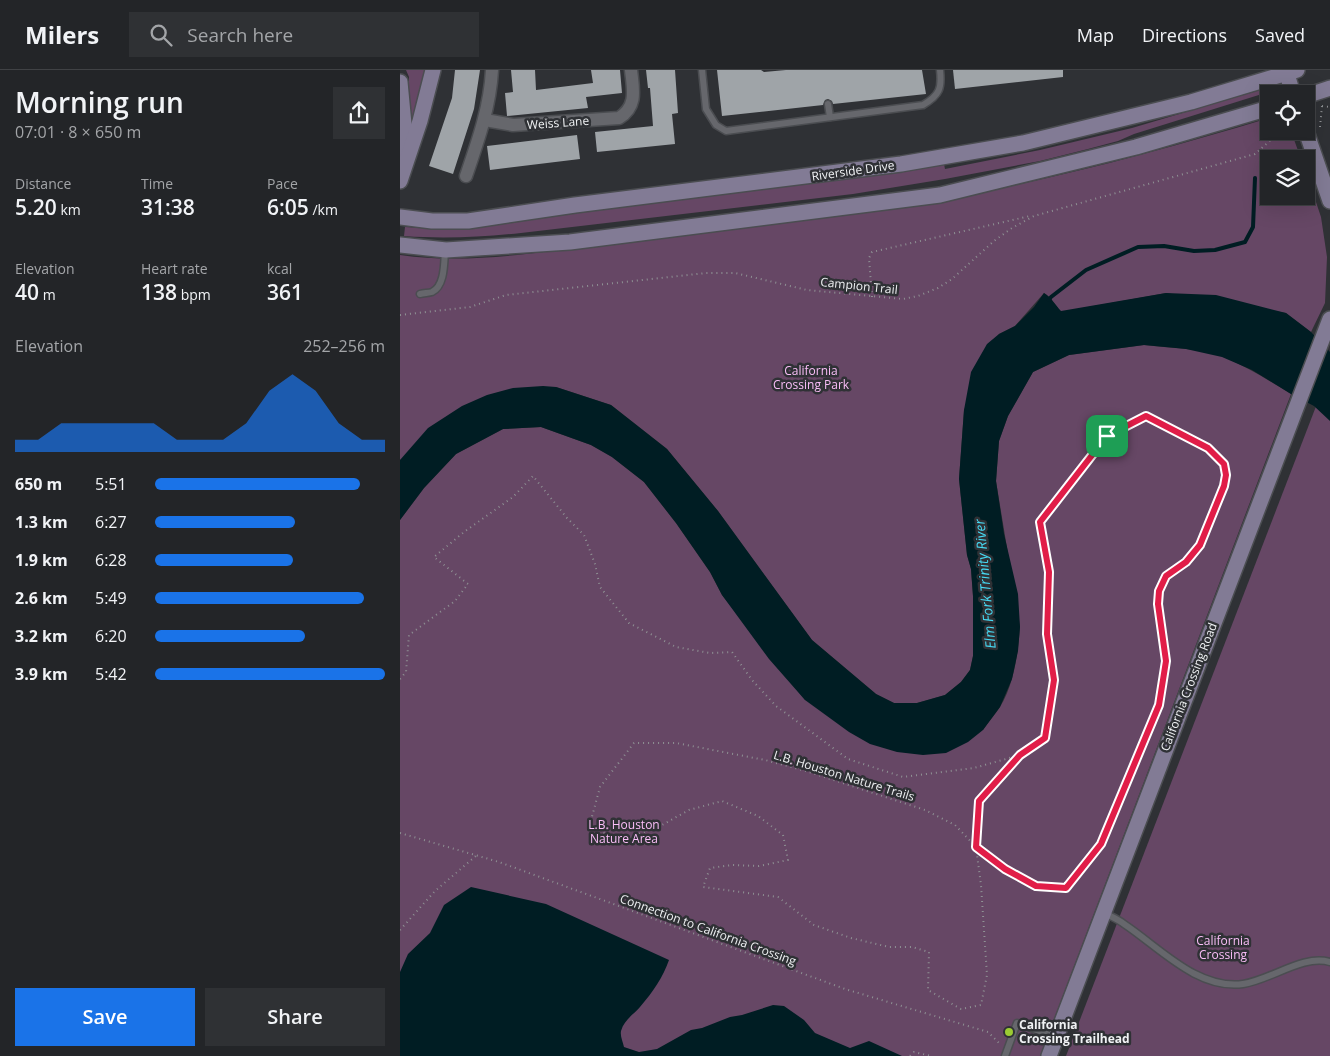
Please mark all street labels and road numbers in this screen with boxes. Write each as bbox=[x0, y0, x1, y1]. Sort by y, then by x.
street label: Weiss Lane bbox=[526, 112, 590, 133]
street label: Riverside Drive bbox=[810, 156, 896, 185]
street label: Campion Trail bbox=[820, 273, 899, 298]
street label: California Crossing Road bbox=[1156, 620, 1221, 754]
street label: L.B. Houston Nature Trails bbox=[772, 746, 917, 805]
street label: Connection to California Crossing bbox=[618, 890, 799, 970]

